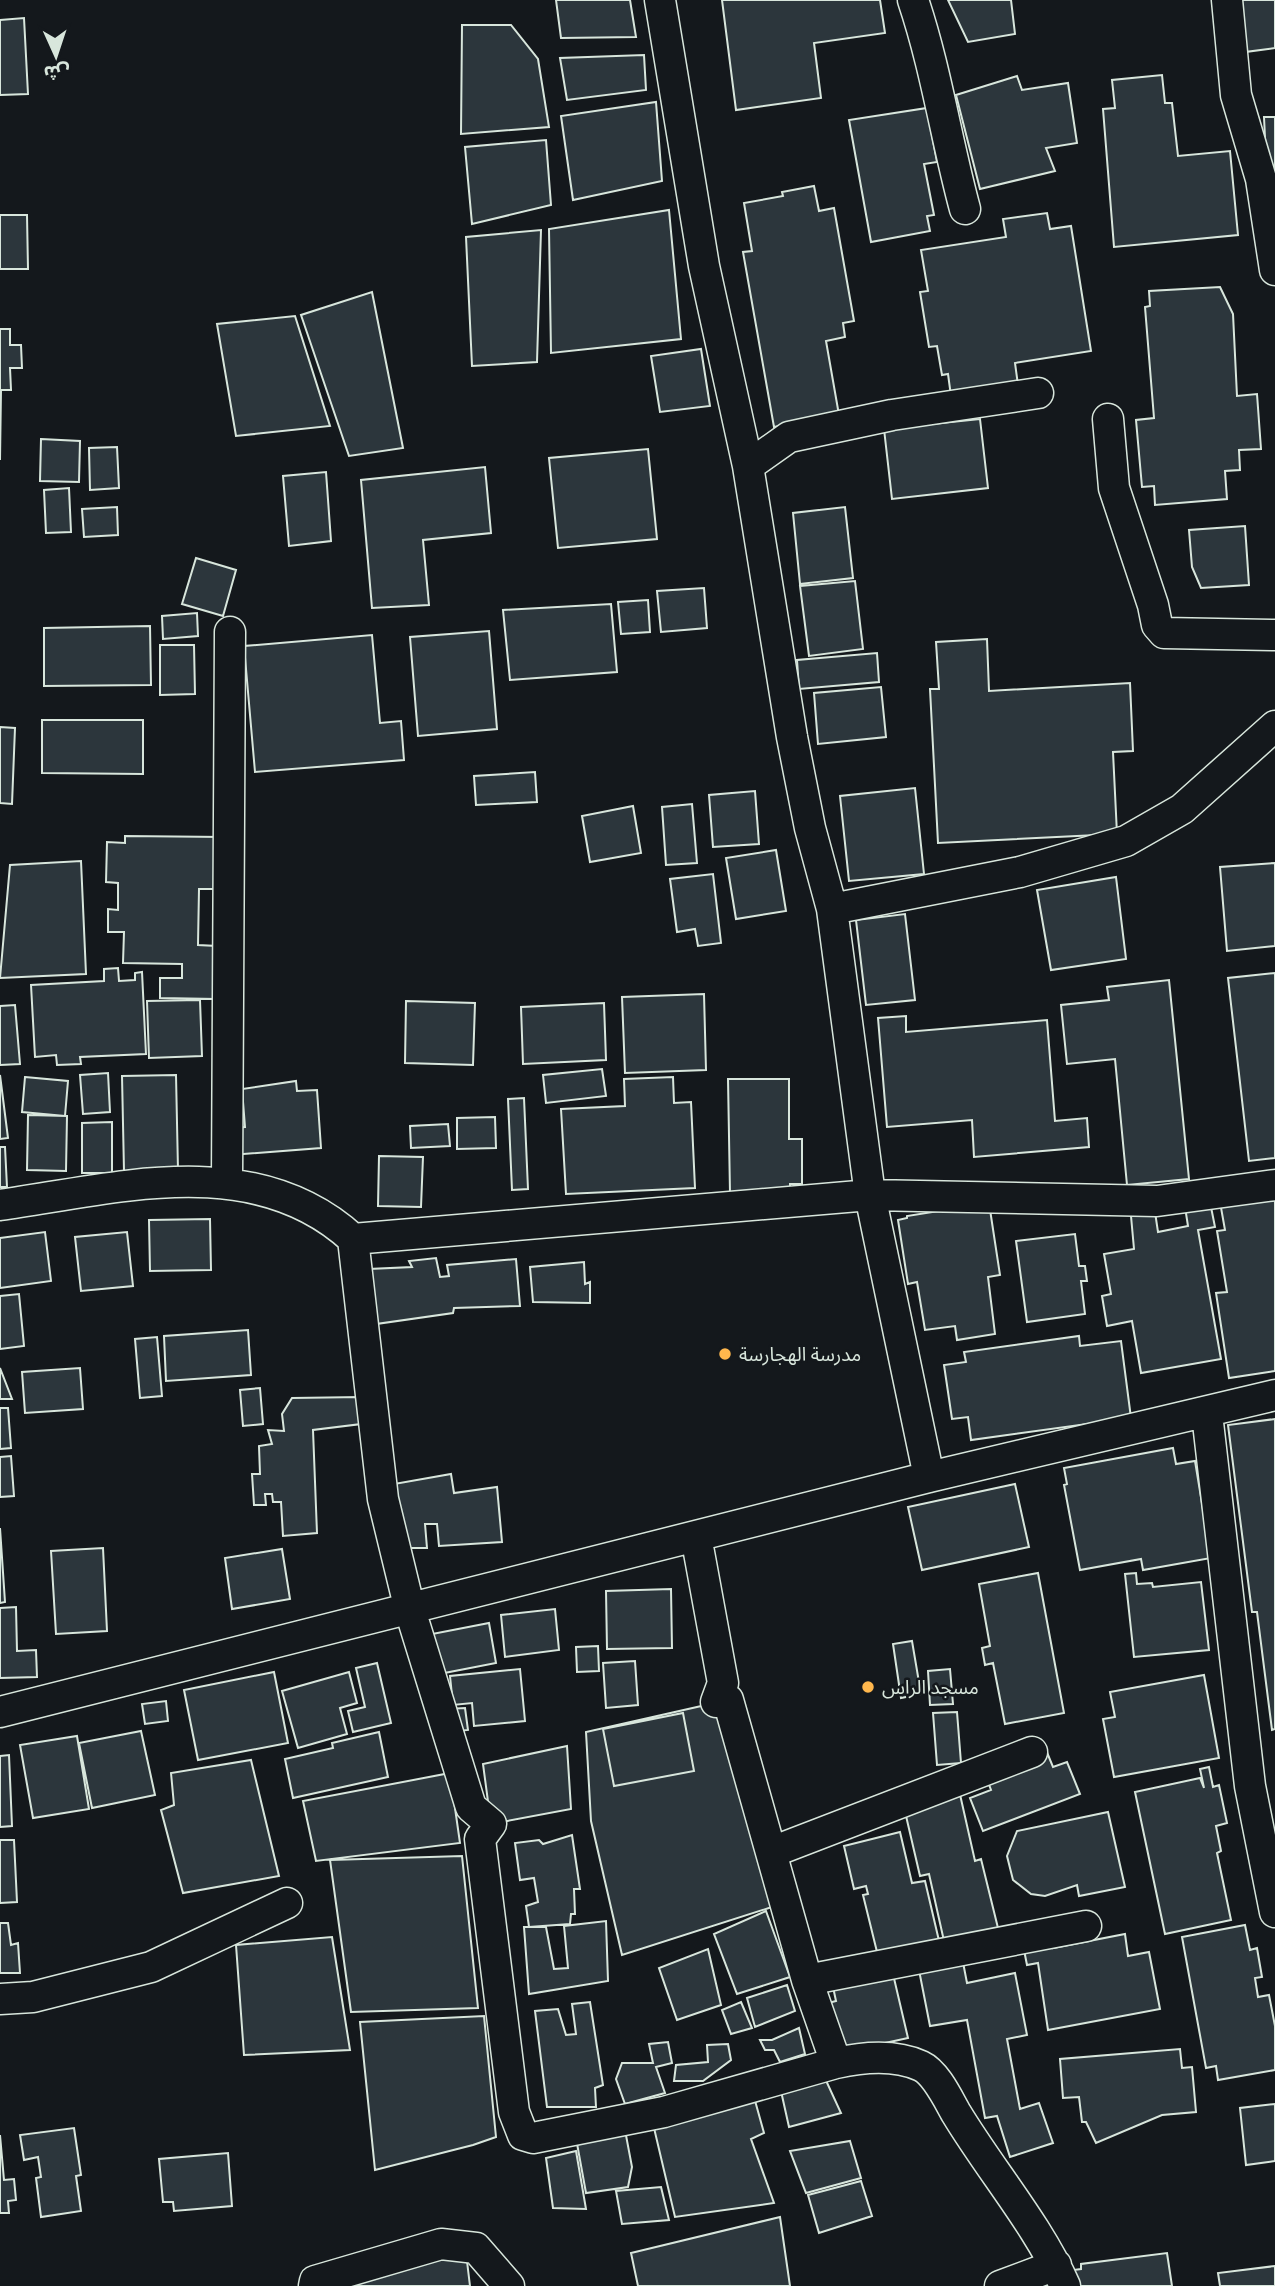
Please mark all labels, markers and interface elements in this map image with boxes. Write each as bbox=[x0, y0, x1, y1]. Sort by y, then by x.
north arrow bbox=[21, 21, 91, 91]
text: ش bbox=[43, 58, 70, 84]
place label: مدرسة الهجارسة bbox=[739, 1344, 861, 1368]
marker: مدرسة الهجارسة bbox=[717, 1346, 733, 1362]
place label: مسجد الراس bbox=[882, 1677, 979, 1701]
marker: مسجد الراس bbox=[860, 1679, 876, 1695]

